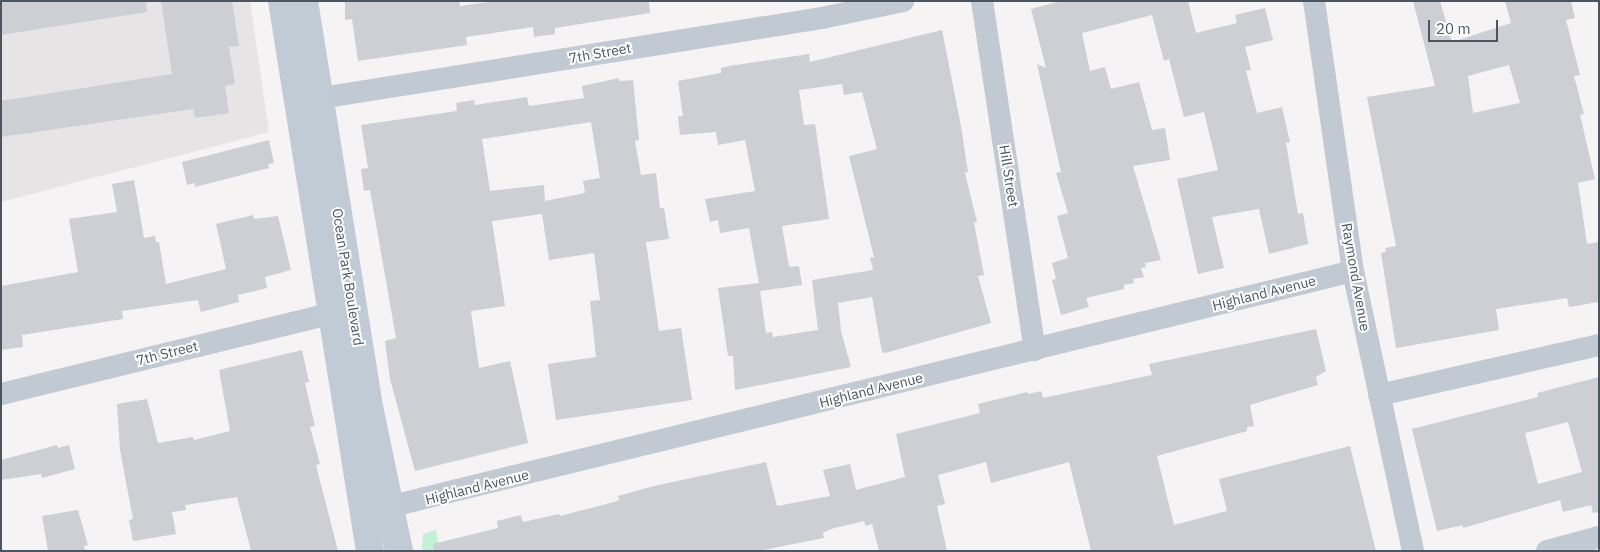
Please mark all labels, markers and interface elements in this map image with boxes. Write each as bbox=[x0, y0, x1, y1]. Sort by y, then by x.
scale bar bbox=[1430, 10, 1500, 42]
text: 20 m bbox=[1436, 19, 1471, 38]
street label: 7th Street bbox=[568, 39, 632, 67]
street label: Hill Street bbox=[996, 144, 1022, 208]
street label: Ocean Park Boulevard bbox=[329, 207, 367, 347]
street label: Raymond Avenue bbox=[1338, 222, 1374, 332]
street label: Highland Avenue bbox=[1210, 272, 1318, 314]
street label: 7th Street bbox=[134, 337, 200, 369]
street label: Highland Avenue bbox=[817, 369, 925, 411]
street label: Highland Avenue bbox=[423, 466, 531, 508]

